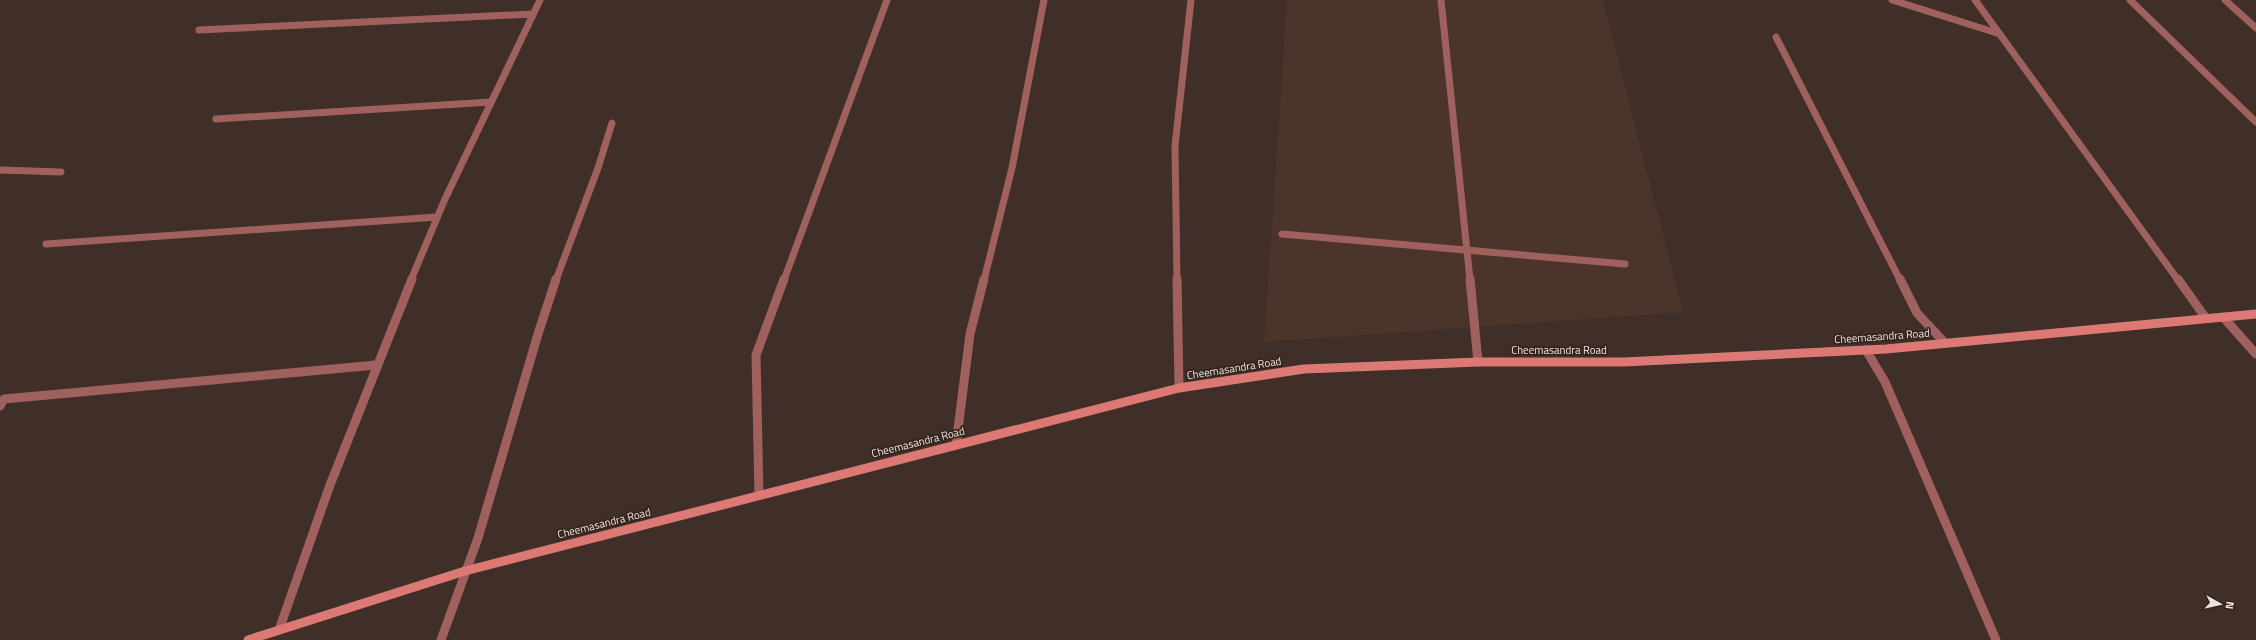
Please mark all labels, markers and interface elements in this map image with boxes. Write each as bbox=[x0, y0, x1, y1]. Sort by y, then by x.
street label: Cheemasandra Road bbox=[1834, 325, 1930, 347]
street label: Cheemasandra Road bbox=[1511, 342, 1607, 358]
street label: Cheemasandra Road bbox=[1186, 353, 1283, 383]
street label: Cheemasandra Road bbox=[870, 423, 966, 461]
street label: Cheemasandra Road bbox=[556, 504, 652, 542]
north arrow bbox=[2200, 584, 2240, 624]
text: N bbox=[2221, 601, 2238, 610]

